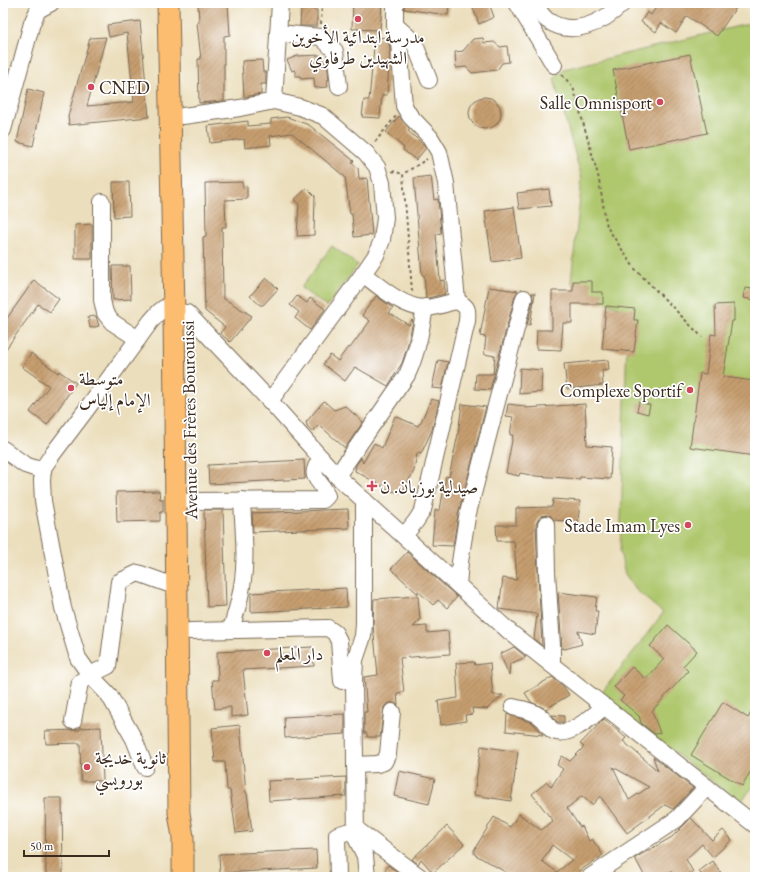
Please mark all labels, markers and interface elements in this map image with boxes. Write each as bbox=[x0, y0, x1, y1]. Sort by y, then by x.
marker: مدرسة ابتدائية الأخوين الشهيدين طرفاوي bbox=[353, 14, 363, 24]
place label: مدرسة ابتدائية الأخوين الشهيدين طرفاوي bbox=[291, 24, 425, 73]
place label: CNED bbox=[99, 76, 150, 99]
marker: CNED bbox=[86, 82, 96, 92]
place label: Salle Omnisport bbox=[540, 91, 652, 114]
marker: Salle Omnisport bbox=[655, 97, 665, 107]
street label: Avenue des Frères Bourouissi bbox=[176, 320, 202, 521]
place label: متوسطة الإمام إلياس bbox=[79, 367, 151, 416]
place label: Complexe Sportif bbox=[560, 379, 684, 402]
marker: متوسطة الإمام إلياس bbox=[66, 383, 76, 393]
marker: Complexe Sportif bbox=[685, 385, 695, 395]
place label: صيدلية بوزيان. ن bbox=[380, 475, 478, 498]
marker: صيدلية بوزيان. ن bbox=[367, 481, 377, 491]
place label: Stade Imam Lyes bbox=[564, 514, 680, 537]
marker: Stade Imam Lyes bbox=[683, 520, 693, 530]
place label: دار المعلم bbox=[275, 642, 323, 672]
marker: دار المعلم bbox=[262, 648, 272, 658]
place label: ثانوية خديجة بورويسي bbox=[95, 746, 167, 796]
marker: ثانوية خديجة بورويسي bbox=[82, 762, 92, 772]
scale bar bbox=[24, 832, 109, 858]
text: 50 m bbox=[30, 838, 54, 854]

